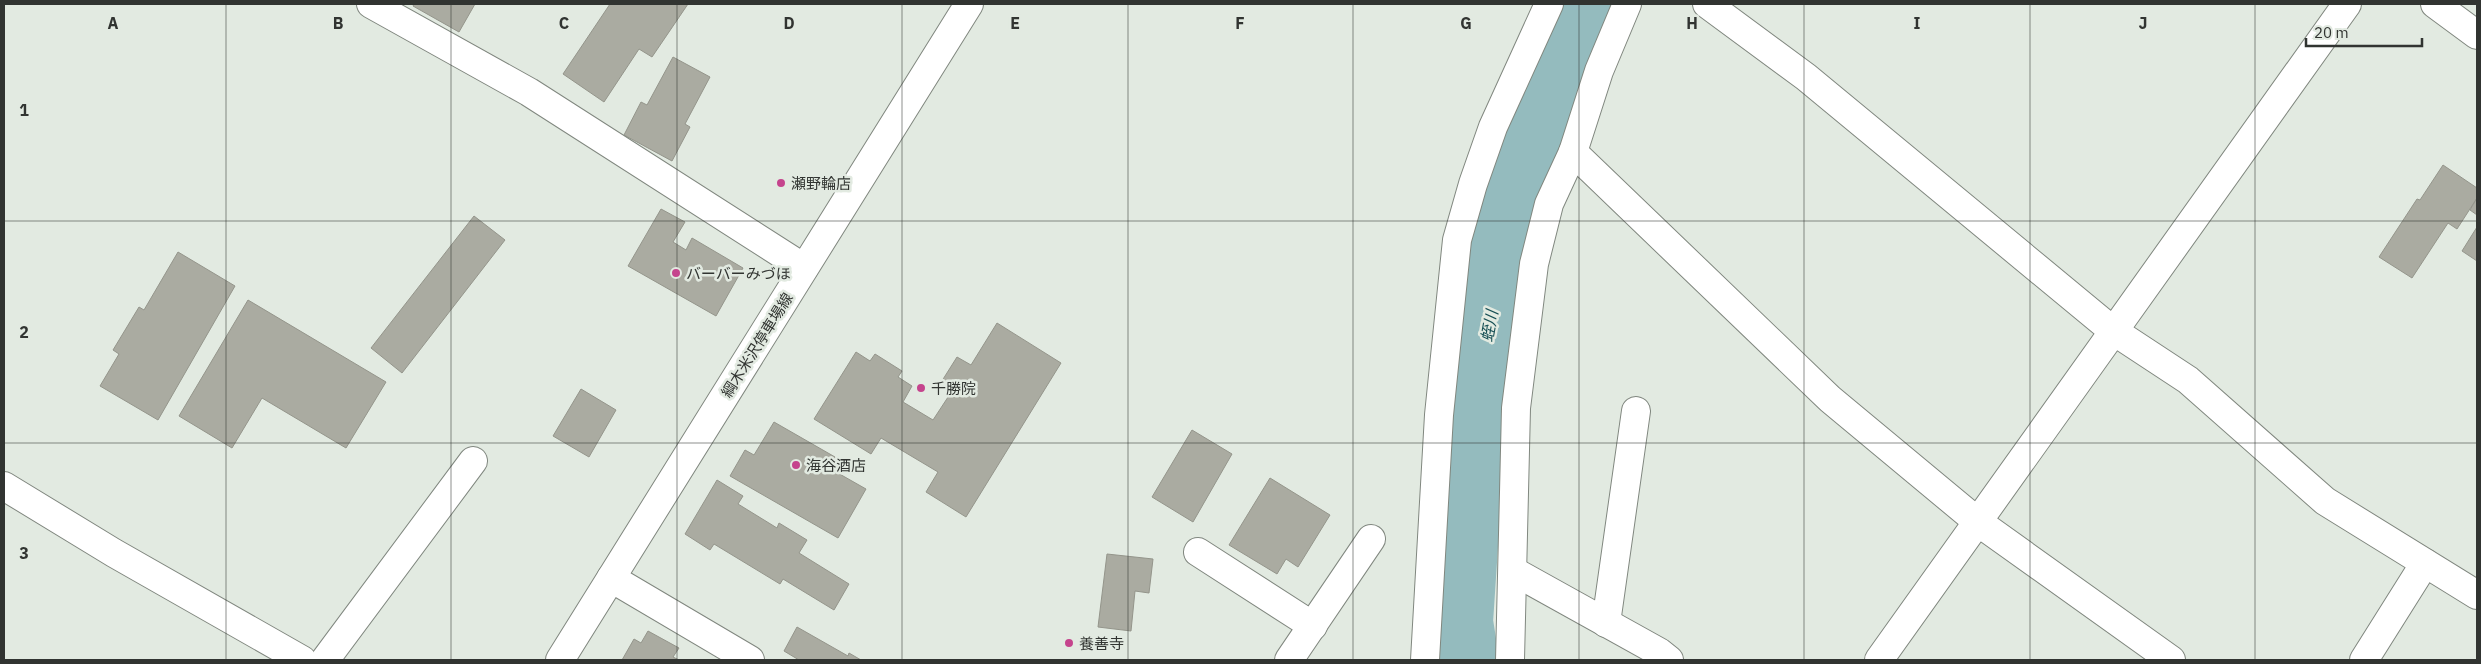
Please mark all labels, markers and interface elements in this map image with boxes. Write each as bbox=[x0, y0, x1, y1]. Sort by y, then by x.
text: A bbox=[108, 13, 119, 33]
text: B bbox=[333, 13, 344, 33]
text: C bbox=[559, 13, 569, 33]
text: D bbox=[783, 13, 795, 33]
text: E bbox=[1010, 13, 1020, 33]
text: F bbox=[1235, 13, 1245, 33]
text: G bbox=[1460, 13, 1472, 33]
text: H bbox=[1686, 13, 1698, 33]
text: I bbox=[1914, 13, 1921, 33]
text: J bbox=[2139, 13, 2147, 33]
scale bar bbox=[2306, 15, 2422, 47]
text: 20 m bbox=[2314, 23, 2349, 42]
text: 1 bbox=[19, 100, 29, 120]
place label: 瀬野輪店 bbox=[791, 174, 851, 193]
marker: 瀬野輪店 bbox=[775, 177, 787, 189]
place label: バーバーみづほ bbox=[686, 264, 791, 283]
marker: バーバーみづほ bbox=[670, 267, 682, 279]
street label: 綱木米沢停車場線 bbox=[717, 289, 797, 401]
water label: 蛭川 bbox=[1476, 307, 1502, 344]
text: 2 bbox=[19, 322, 29, 342]
place label: 千勝院 bbox=[931, 379, 976, 398]
marker: 千勝院 bbox=[915, 382, 927, 394]
place label: 海谷酒店 bbox=[806, 456, 866, 475]
marker: 海谷酒店 bbox=[790, 459, 802, 471]
text: 3 bbox=[19, 543, 29, 563]
place label: 養善寺 bbox=[1079, 634, 1124, 653]
marker: 養善寺 bbox=[1063, 637, 1075, 649]

